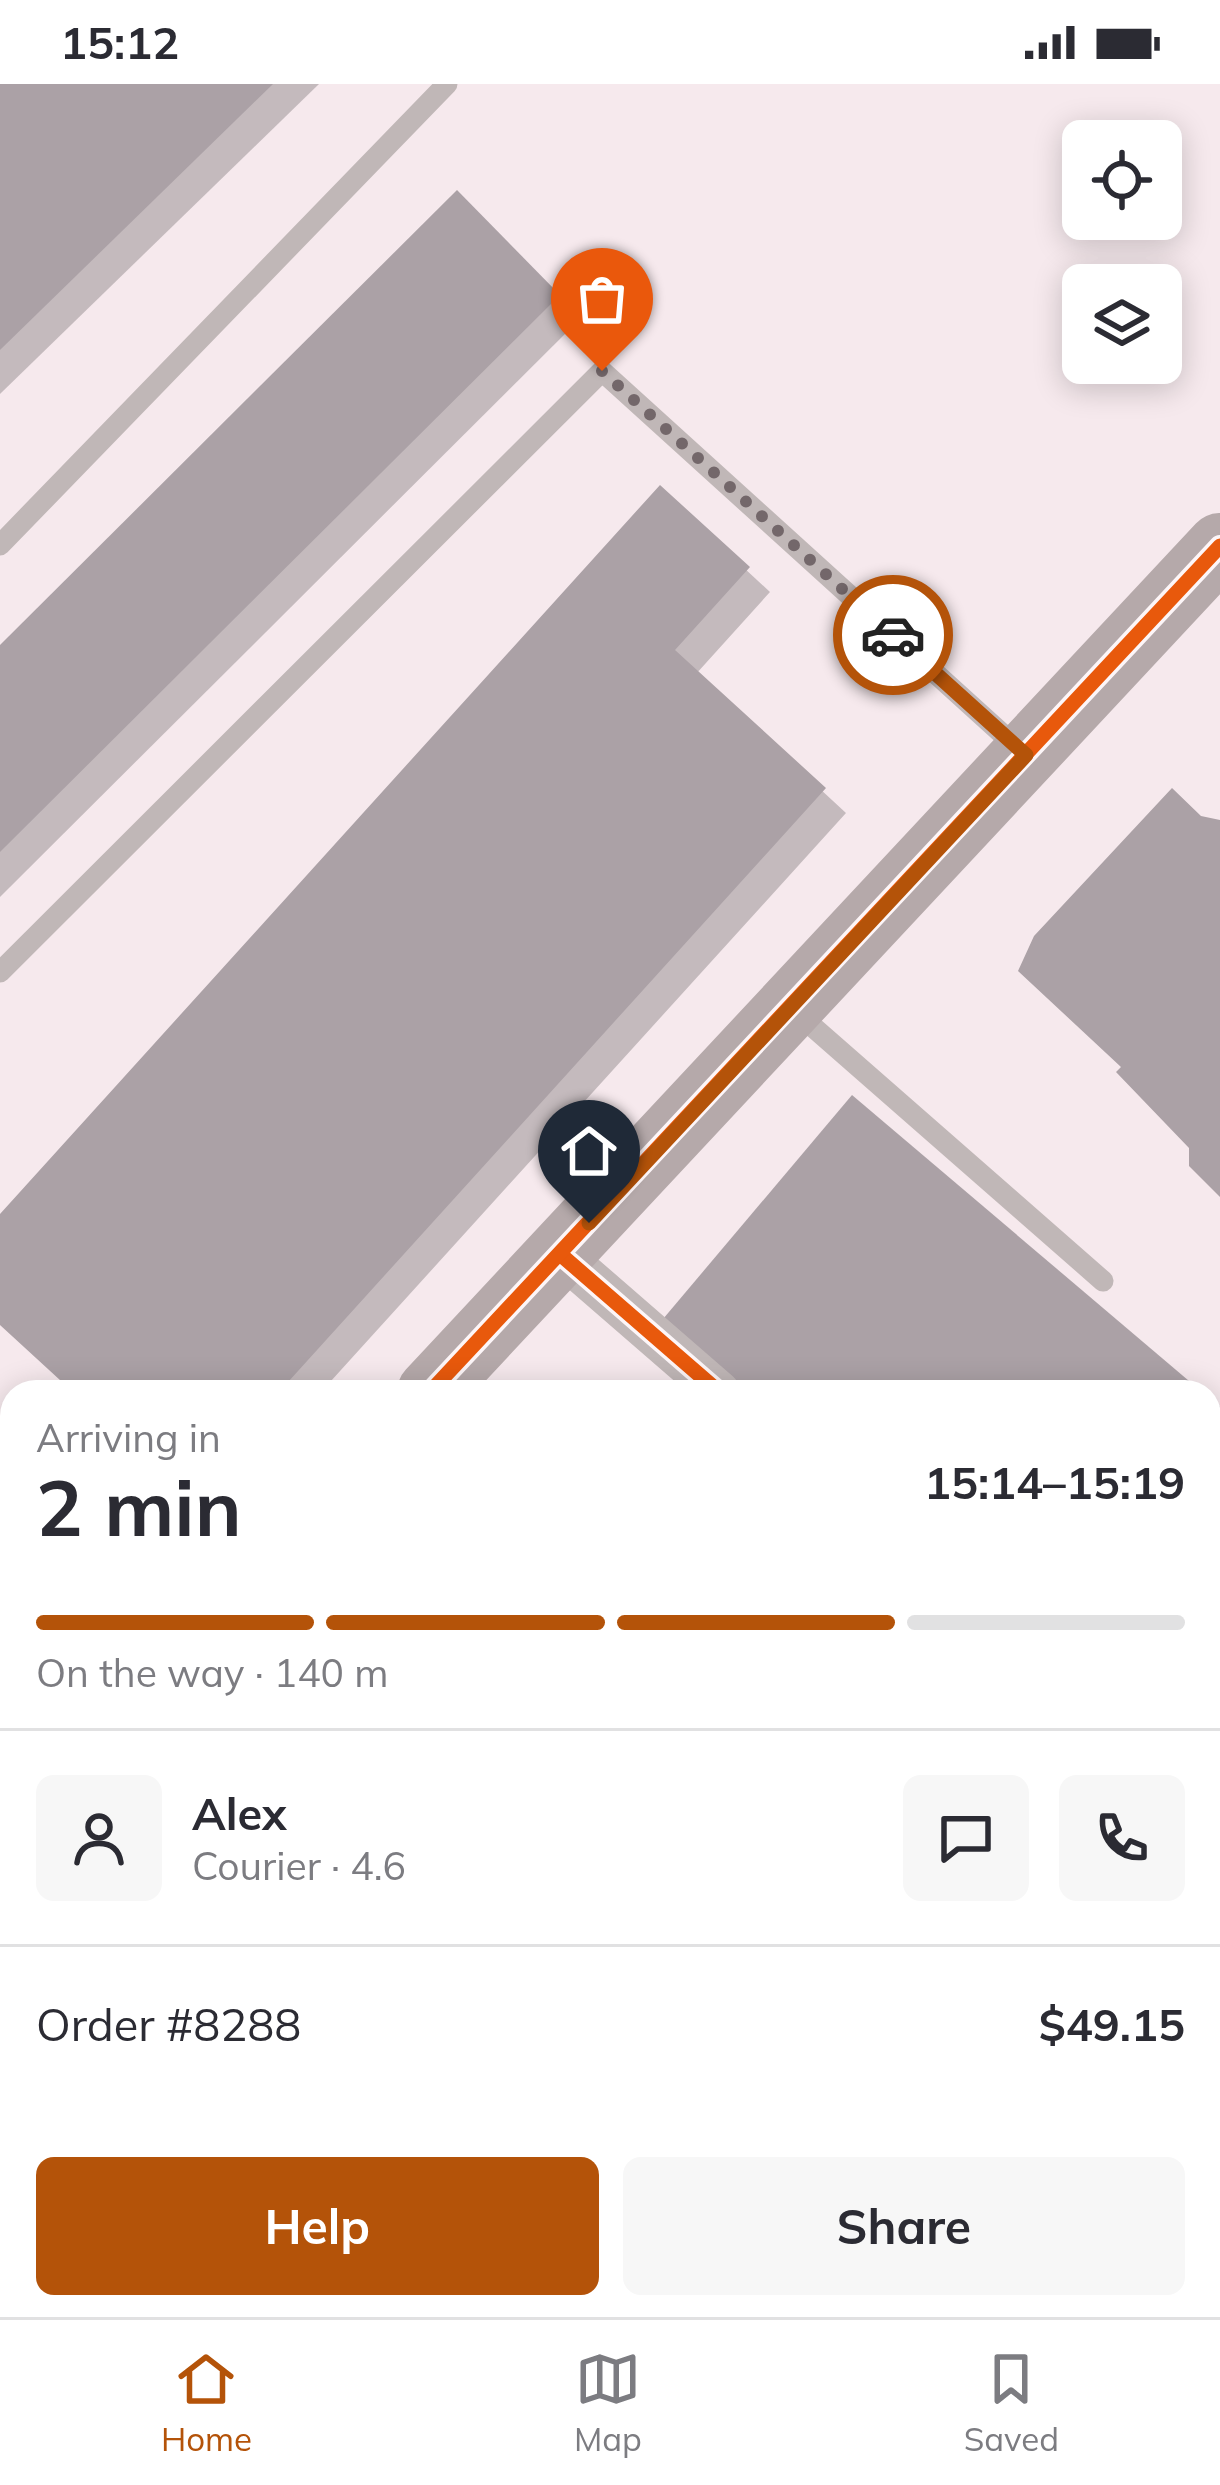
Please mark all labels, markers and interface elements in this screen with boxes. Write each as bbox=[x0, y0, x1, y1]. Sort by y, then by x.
text: 15:12 bbox=[60, 14, 179, 70]
map controls bbox=[1062, 120, 1182, 384]
button: locate bbox=[1062, 120, 1182, 240]
pin bbox=[551, 248, 653, 371]
button: layers bbox=[1062, 264, 1182, 384]
icon: bag bbox=[569, 266, 635, 332]
courier bbox=[833, 575, 953, 695]
icon: car bbox=[860, 602, 926, 668]
pin bbox=[538, 1100, 640, 1223]
icon: home bbox=[556, 1118, 622, 1184]
text: Arriving in bbox=[36, 1413, 221, 1462]
text: 15:14–15:19 bbox=[924, 1454, 1185, 1510]
text: 2 min bbox=[36, 1458, 242, 1556]
text: On the way · 140 m bbox=[36, 1648, 388, 1697]
button: person bbox=[36, 1775, 162, 1901]
button: chat bbox=[903, 1775, 1029, 1901]
button: phone bbox=[1059, 1775, 1185, 1901]
text: Alex bbox=[192, 1785, 287, 1841]
text: Courier · 4.6 bbox=[192, 1841, 406, 1890]
text: Order #8288 bbox=[36, 1996, 301, 2052]
text: $49.15 bbox=[1039, 1996, 1185, 2052]
button: Help bbox=[36, 2157, 599, 2295]
button: Share bbox=[623, 2157, 1185, 2295]
tab: Home bbox=[161, 2346, 252, 2459]
tab: Map bbox=[574, 2346, 642, 2459]
tab: Saved bbox=[964, 2346, 1059, 2459]

